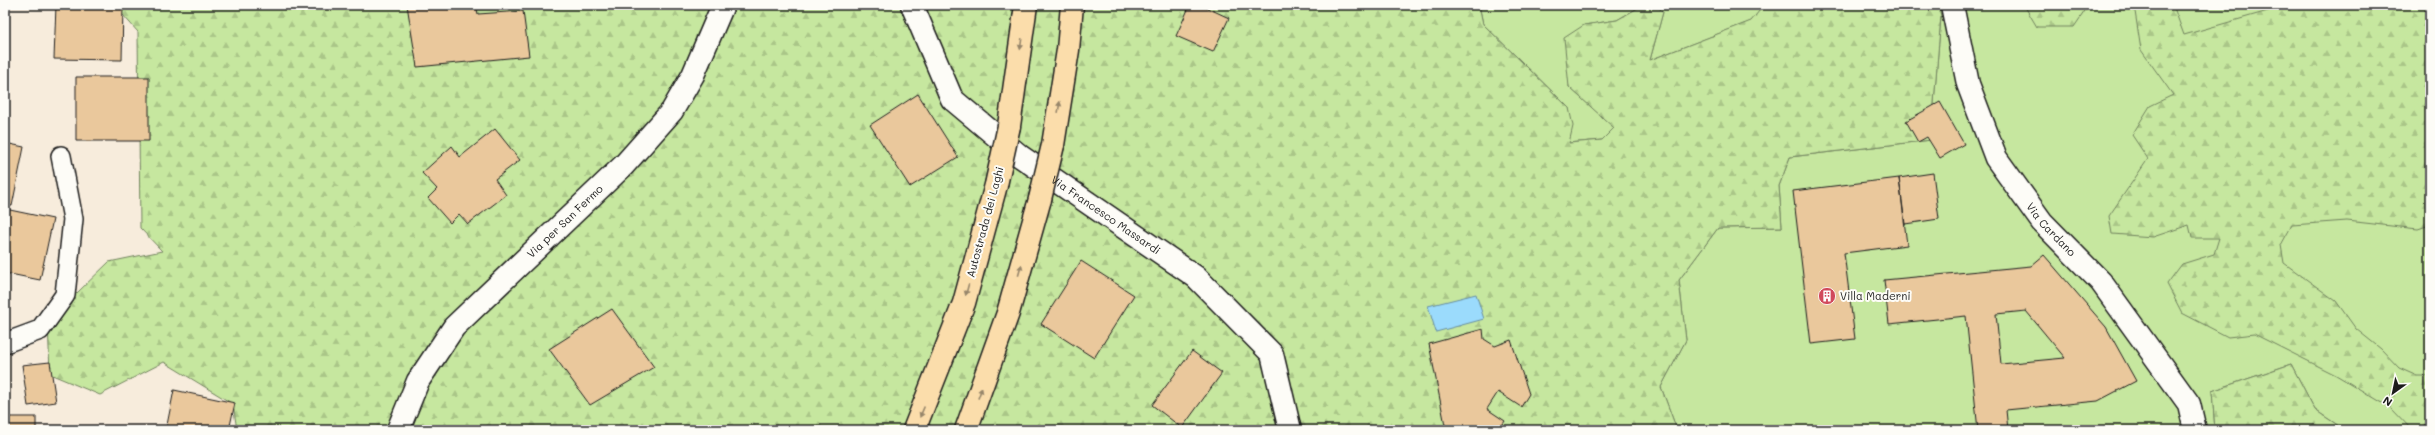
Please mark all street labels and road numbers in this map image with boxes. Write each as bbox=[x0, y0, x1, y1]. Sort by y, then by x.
street label: Autostrada dei Laghi bbox=[962, 165, 1007, 279]
street label: Via Francesco Massardi bbox=[1048, 172, 1164, 258]
street label: Via per San Fermo bbox=[523, 181, 606, 261]
street label: Via Cardano bbox=[2023, 199, 2080, 260]

